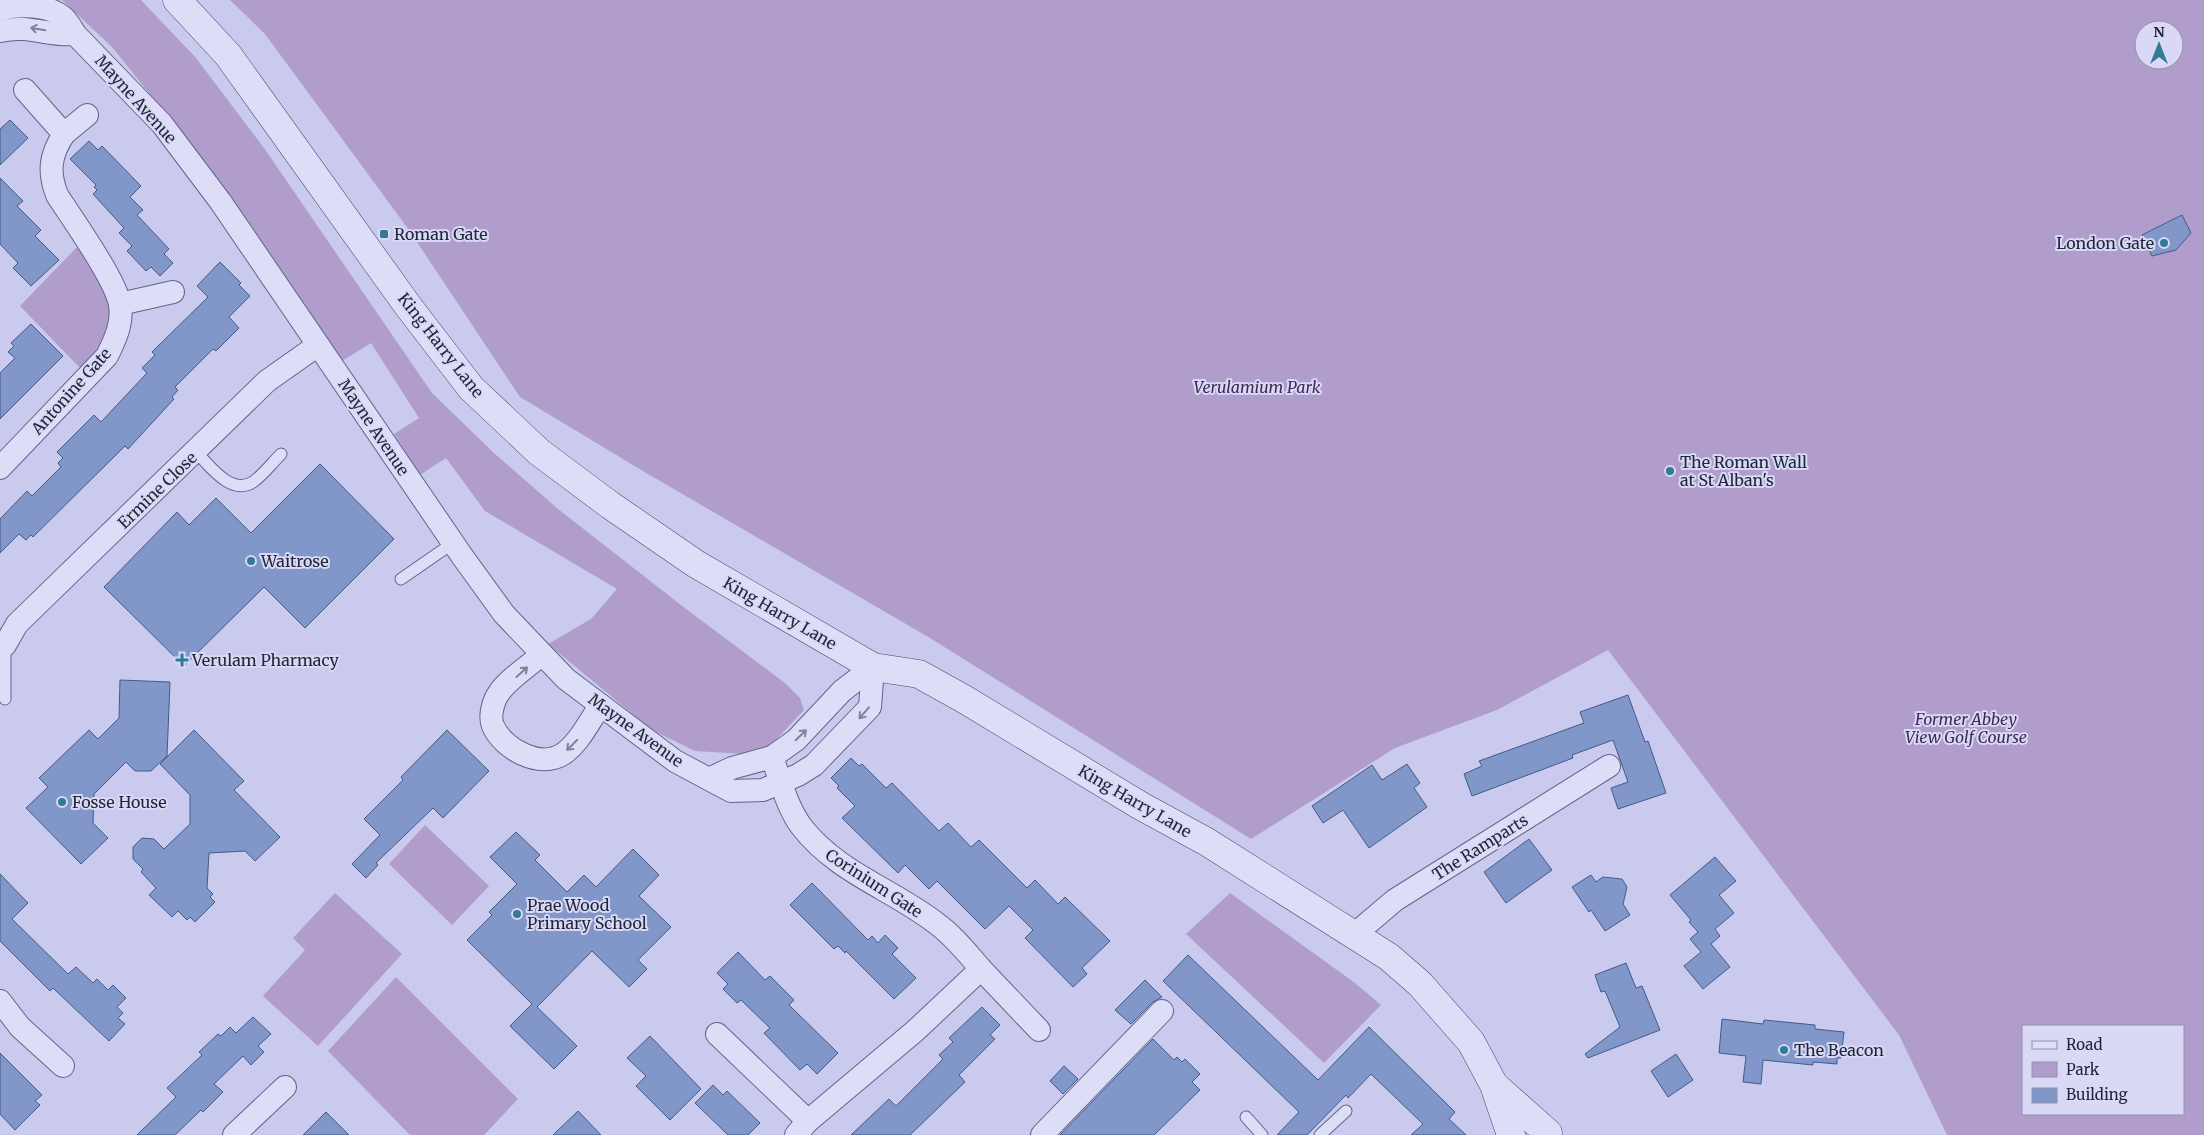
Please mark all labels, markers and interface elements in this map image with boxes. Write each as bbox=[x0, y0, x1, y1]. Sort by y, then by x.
north arrow bbox=[2134, 20, 2184, 70]
text: N bbox=[2153, 23, 2165, 41]
one-way arrow bbox=[30, 24, 46, 34]
street label: Mayne Avenue bbox=[91, 51, 181, 147]
place label: Roman Gate bbox=[394, 224, 488, 244]
marker: Roman Gate bbox=[378, 228, 390, 240]
place label: London Gate bbox=[2056, 233, 2154, 253]
marker: London Gate bbox=[2158, 237, 2170, 249]
street label: King Harry Lane bbox=[394, 289, 488, 401]
street label: Antonine Gate bbox=[26, 344, 115, 439]
street label: Mayne Avenue bbox=[334, 375, 414, 479]
park label: Verulamium Park bbox=[1194, 377, 1321, 397]
street label: Ermine Close bbox=[113, 447, 201, 533]
place label: The Roman Wall at St Alban's bbox=[1680, 452, 1807, 490]
marker: The Roman Wall at St Alban's bbox=[1664, 465, 1676, 477]
place label: Waitrose bbox=[260, 551, 329, 571]
marker: Waitrose bbox=[245, 555, 257, 567]
street label: King Harry Lane bbox=[720, 572, 840, 654]
place label: Verulam Pharmacy bbox=[191, 650, 340, 670]
marker: Verulam Pharmacy bbox=[176, 654, 188, 666]
one-way arrow bbox=[516, 666, 529, 678]
street label: Mayne Avenue bbox=[585, 689, 687, 771]
one-way arrow bbox=[859, 706, 870, 719]
park label: Former Abbey View Golf Course bbox=[1905, 709, 2027, 747]
one-way arrow bbox=[794, 729, 807, 741]
one-way arrow bbox=[566, 739, 578, 751]
street label: King Harry Lane bbox=[1075, 760, 1195, 842]
place label: Fosse House bbox=[72, 792, 167, 812]
marker: Fosse House bbox=[56, 796, 68, 808]
street label: The Ramparts bbox=[1428, 810, 1532, 884]
street label: Corinium Gate bbox=[822, 844, 926, 922]
place label: Prae Wood Primary School bbox=[527, 895, 647, 933]
marker: Prae Wood Primary School bbox=[511, 908, 523, 920]
legend bbox=[2022, 1025, 2184, 1115]
text: Road bbox=[2066, 1035, 2102, 1054]
place label: The Beacon bbox=[1794, 1040, 1884, 1060]
marker: The Beacon bbox=[1778, 1044, 1790, 1056]
text: Park bbox=[2066, 1060, 2100, 1079]
text: Building bbox=[2066, 1085, 2128, 1104]

